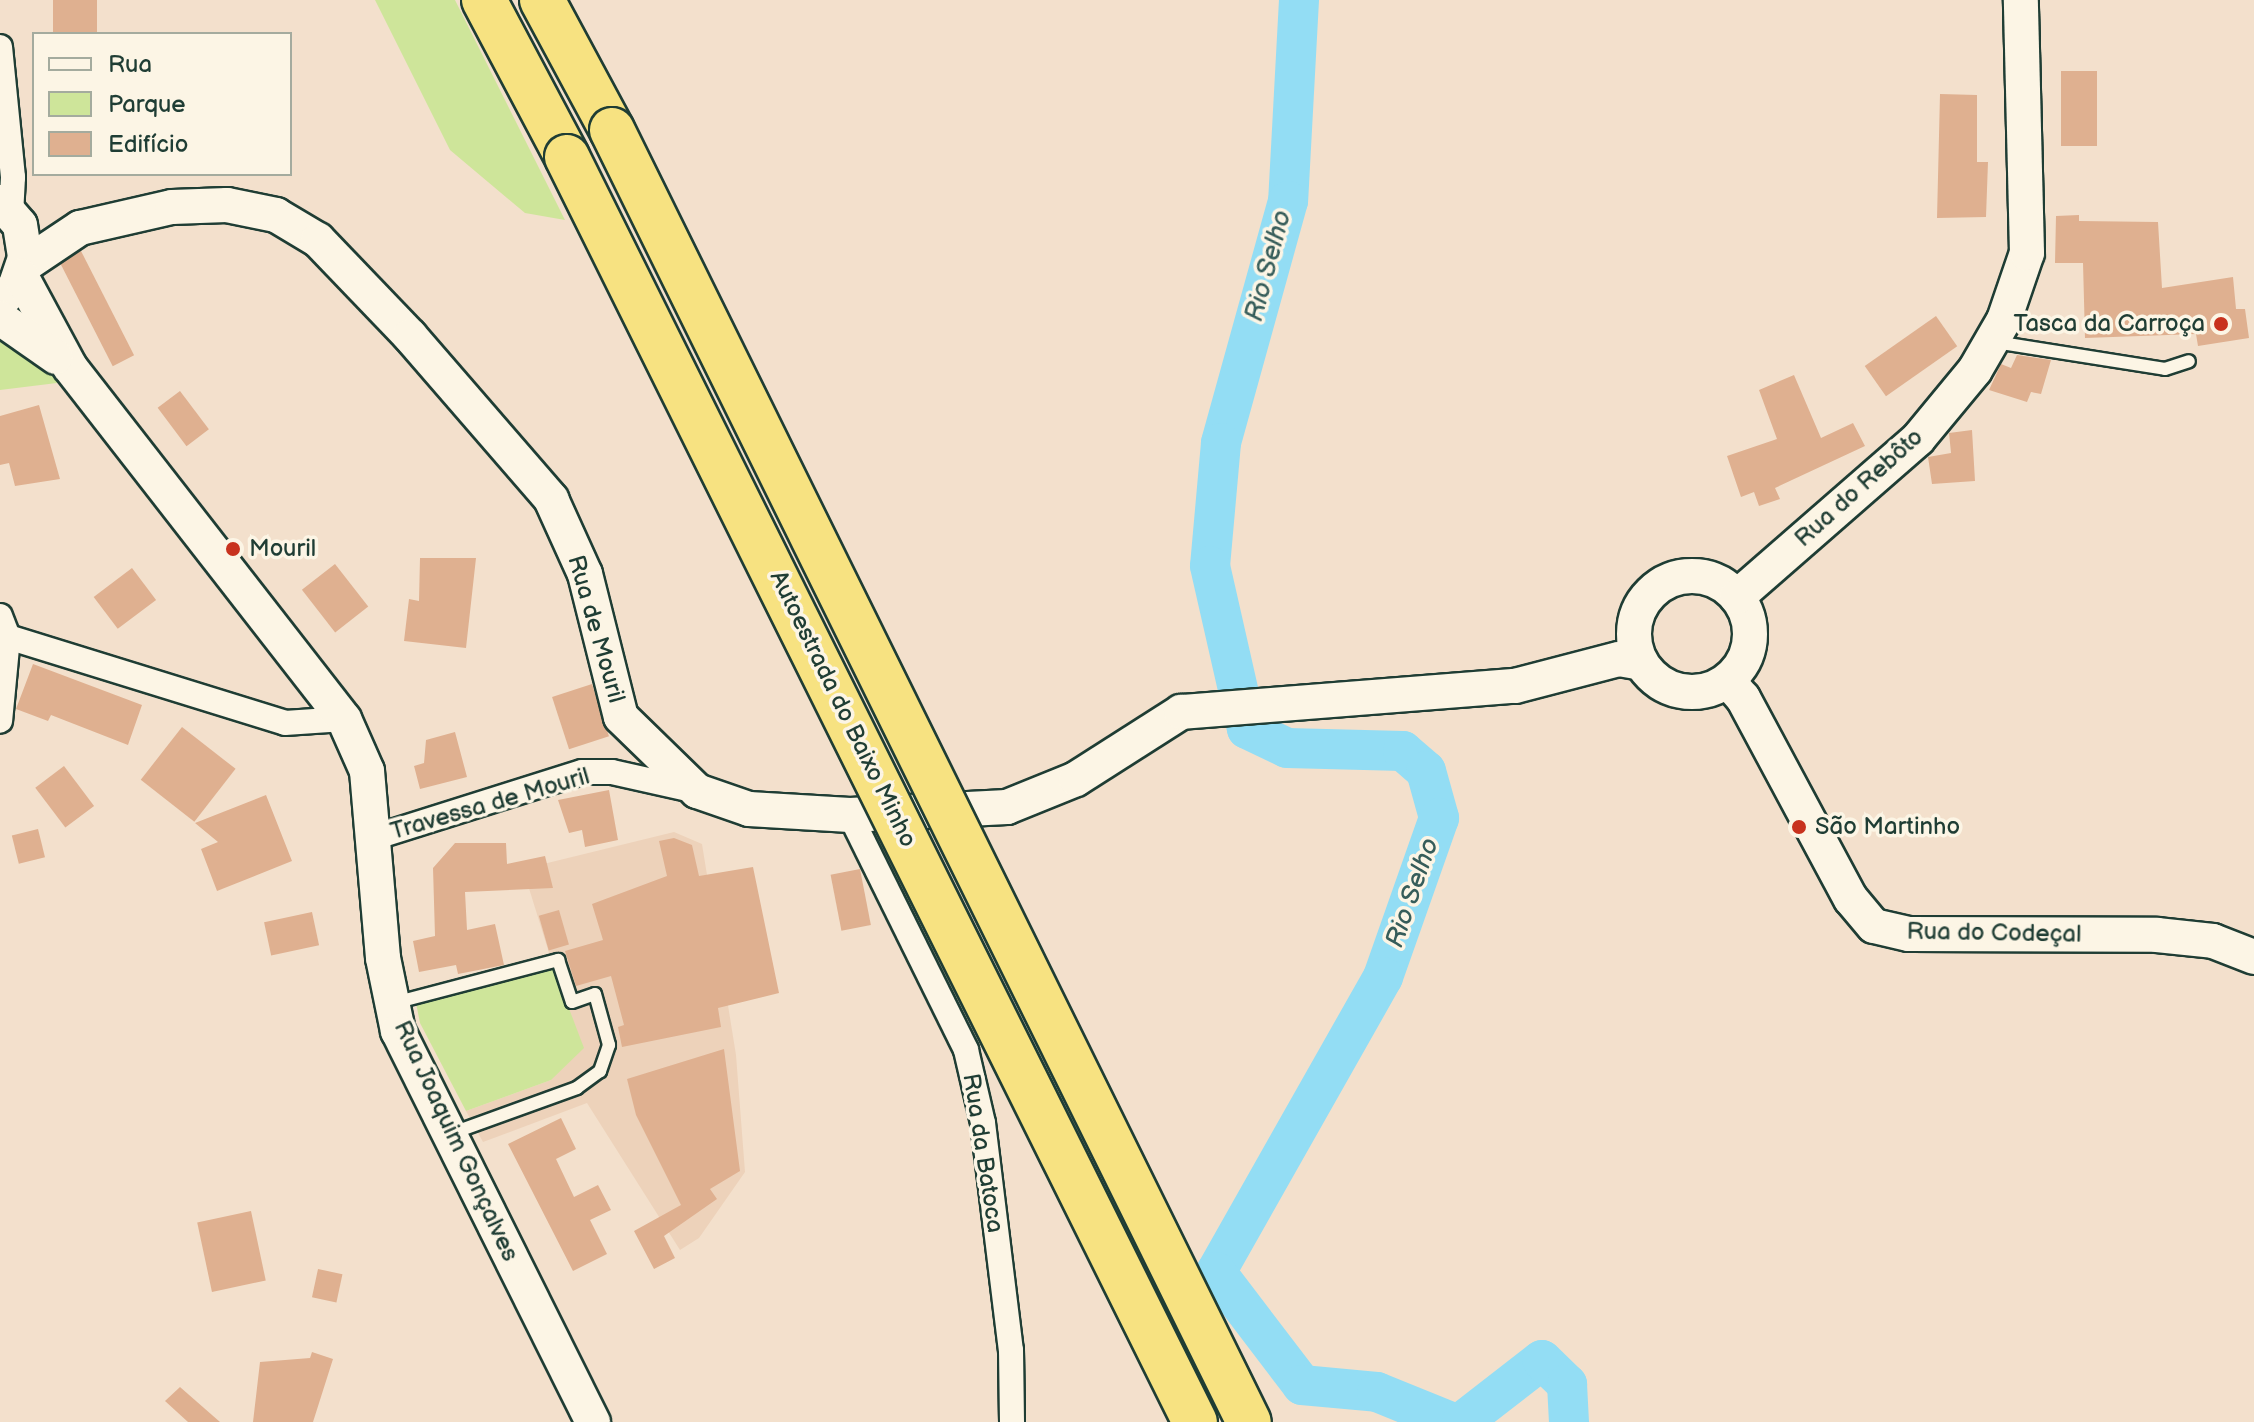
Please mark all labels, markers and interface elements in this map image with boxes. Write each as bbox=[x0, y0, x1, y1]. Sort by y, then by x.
legend bbox=[32, 32, 292, 176]
text: Rua bbox=[108, 50, 152, 79]
text: Parque bbox=[108, 90, 186, 119]
text: Edifício bbox=[108, 130, 188, 159]
water label: Rio Selho bbox=[1239, 207, 1299, 325]
place label: Tasca da Carroça bbox=[2014, 310, 2205, 338]
marker: Tasca da Carroça bbox=[2212, 315, 2230, 333]
street label: Rua do Rebôto bbox=[1789, 423, 1929, 553]
place label: Mouril bbox=[249, 535, 316, 563]
marker: Mouril bbox=[224, 540, 242, 558]
street label: Rua de Mouril bbox=[561, 552, 631, 706]
street label: Autoestrada do Baixo Minho bbox=[763, 566, 923, 852]
street label: Travessa de Mouril bbox=[387, 762, 593, 846]
place label: São Martinho bbox=[1815, 813, 1960, 841]
marker: São Martinho bbox=[1790, 818, 1808, 836]
water label: Rio Selho bbox=[1380, 834, 1446, 952]
street label: Rua do Codeçal bbox=[1906, 917, 2082, 949]
street label: Rua Joaquim Gonçalves bbox=[387, 1016, 525, 1266]
street label: Rua da Batoca bbox=[956, 1071, 1010, 1235]

